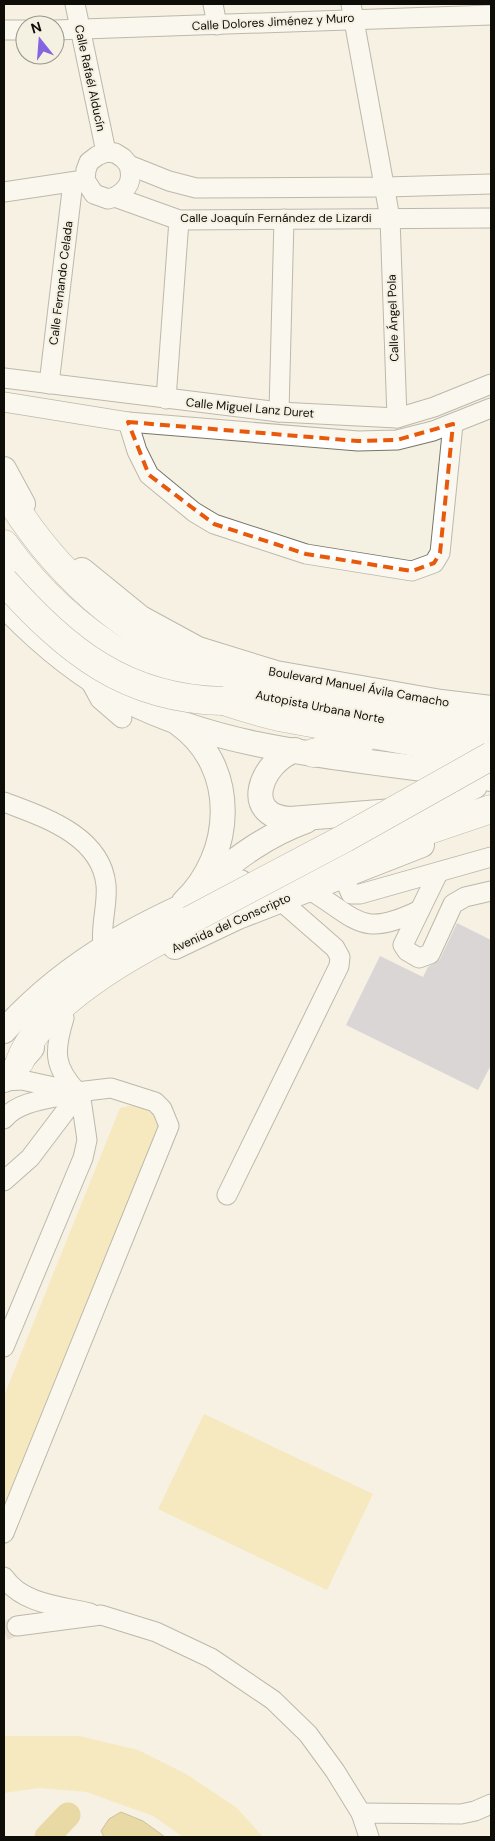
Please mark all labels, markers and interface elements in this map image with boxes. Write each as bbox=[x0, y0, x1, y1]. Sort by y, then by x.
street label: Calle Dolores Jiménez y Muro bbox=[191, 10, 355, 34]
north arrow bbox=[15, 15, 65, 65]
text: N bbox=[29, 17, 44, 38]
street label: Calle Rafaél Alducín bbox=[71, 23, 109, 133]
street label: Calle Joaquín Fernández de Lizardi bbox=[180, 210, 372, 226]
street label: Calle Fernando Celada bbox=[45, 220, 77, 346]
street label: Calle Ángel Pola bbox=[383, 274, 403, 362]
street label: Calle Miguel Lanz Duret bbox=[185, 394, 315, 422]
street label: Boulevard Manuel Ávila Camacho bbox=[267, 663, 451, 711]
street label: Autopista Urbana Norte bbox=[254, 687, 386, 727]
street label: Avenida del Conscripto bbox=[169, 889, 293, 957]

